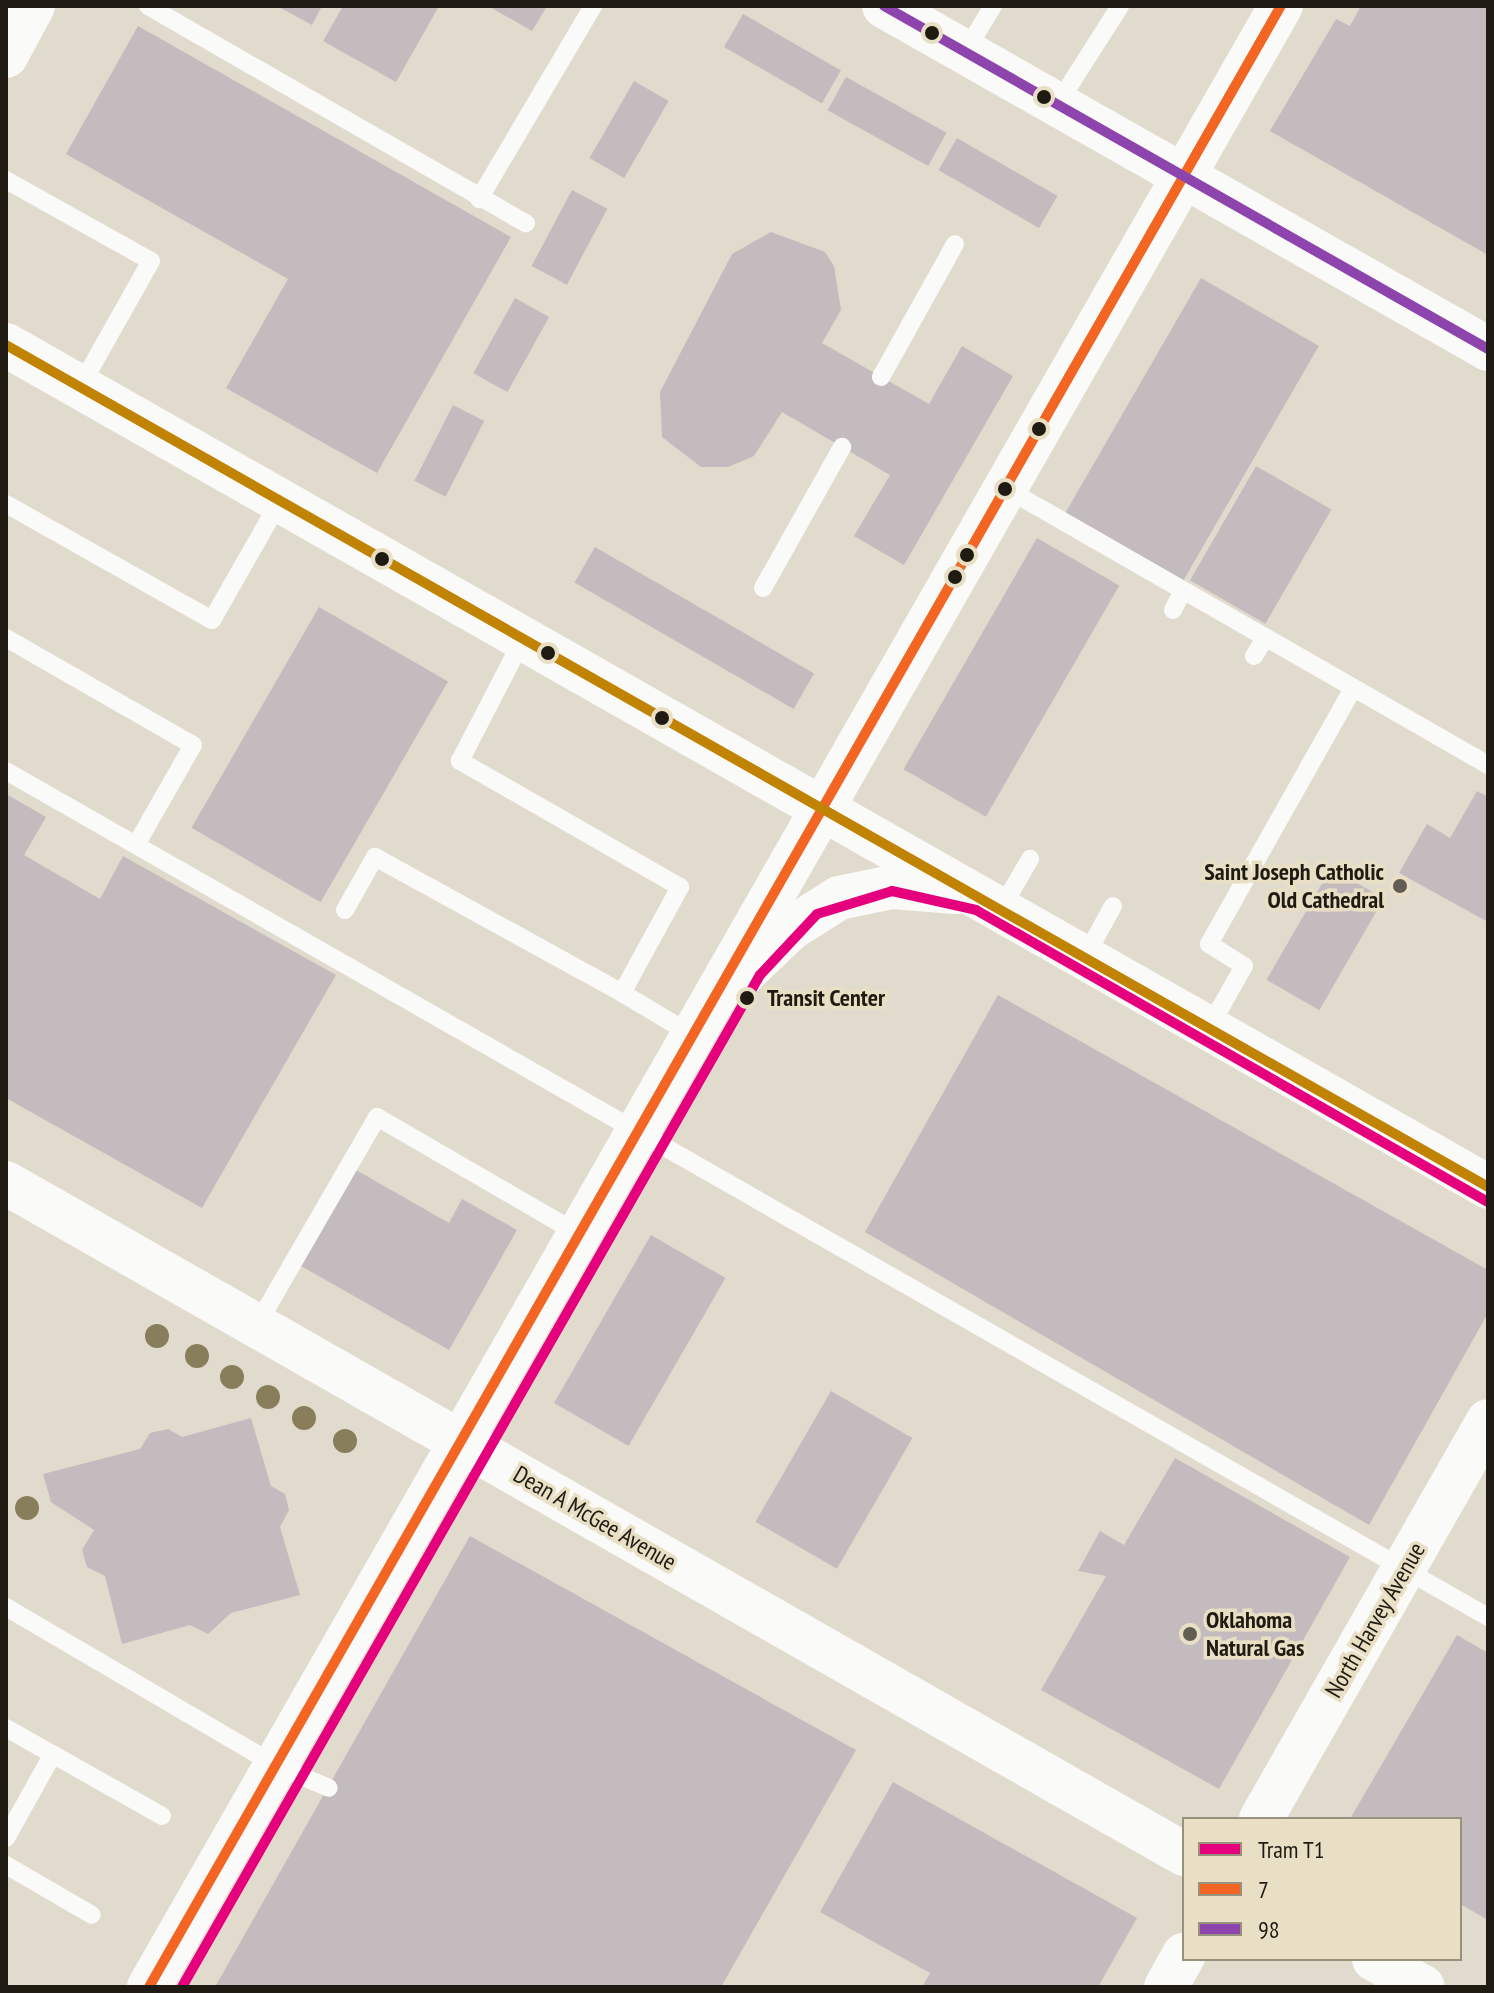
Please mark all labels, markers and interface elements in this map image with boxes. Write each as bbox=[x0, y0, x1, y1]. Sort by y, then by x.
unlabelled marker bbox=[924, 25, 940, 41]
unlabelled marker bbox=[1036, 89, 1052, 105]
unlabelled marker bbox=[1031, 421, 1047, 437]
unlabelled marker bbox=[997, 481, 1013, 497]
unlabelled marker bbox=[959, 547, 975, 563]
unlabelled marker bbox=[374, 551, 390, 567]
unlabelled marker bbox=[947, 569, 963, 585]
unlabelled marker bbox=[540, 645, 556, 661]
unlabelled marker bbox=[654, 710, 670, 726]
place label: Saint Joseph Catholic Old Cathedral bbox=[1204, 858, 1384, 914]
marker: Saint Joseph Catholic Old Cathedral bbox=[1391, 877, 1409, 895]
place label: Transit Center bbox=[767, 984, 885, 1012]
marker: Transit Center bbox=[734, 985, 760, 1011]
street label: Dean A McGee Avenue bbox=[508, 1459, 682, 1577]
street label: North Harvey Avenue bbox=[1319, 1537, 1431, 1703]
place label: Oklahoma Natural Gas bbox=[1206, 1606, 1305, 1662]
marker: Oklahoma Natural Gas bbox=[1181, 1625, 1199, 1643]
legend bbox=[1182, 1817, 1462, 1961]
text: Tram T1 bbox=[1258, 1834, 1324, 1865]
text: 7 bbox=[1258, 1874, 1269, 1905]
text: 98 bbox=[1258, 1914, 1280, 1945]

